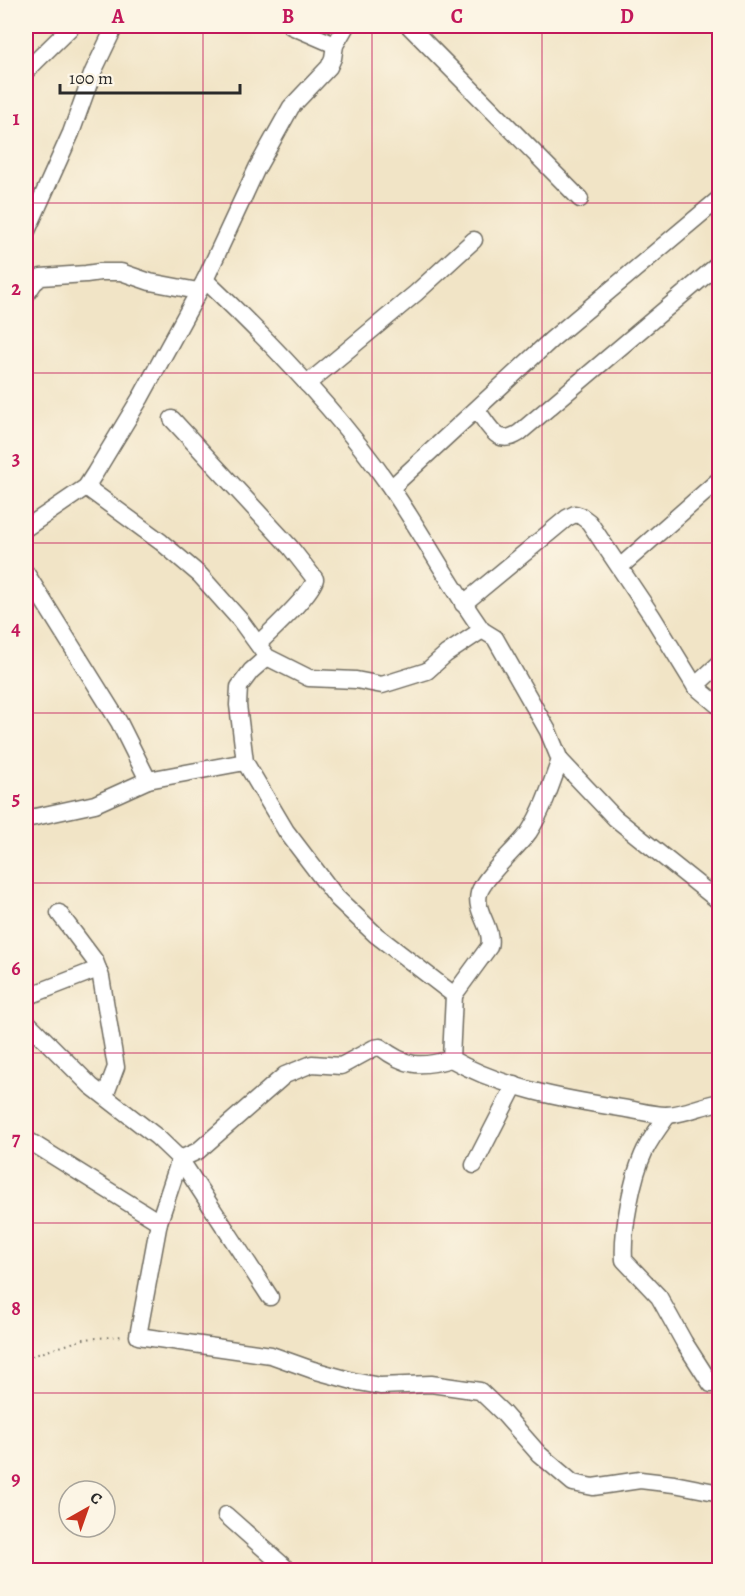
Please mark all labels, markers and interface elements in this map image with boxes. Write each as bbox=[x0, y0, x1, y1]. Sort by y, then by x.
text: A bbox=[111, 3, 125, 30]
text: B bbox=[282, 3, 294, 30]
text: C bbox=[451, 3, 463, 30]
text: D bbox=[620, 3, 634, 30]
scale bar bbox=[60, 57, 240, 95]
text: 100 m bbox=[69, 66, 113, 90]
text: 1 bbox=[12, 105, 20, 132]
text: 2 bbox=[11, 275, 21, 302]
text: 3 bbox=[12, 445, 20, 472]
text: 4 bbox=[11, 615, 21, 642]
text: 5 bbox=[12, 785, 20, 812]
text: 6 bbox=[11, 955, 21, 982]
text: 7 bbox=[12, 1125, 21, 1152]
text: 8 bbox=[11, 1295, 21, 1322]
text: 9 bbox=[11, 1465, 21, 1492]
north arrow bbox=[57, 1479, 117, 1539]
text: С bbox=[85, 1487, 107, 1510]

